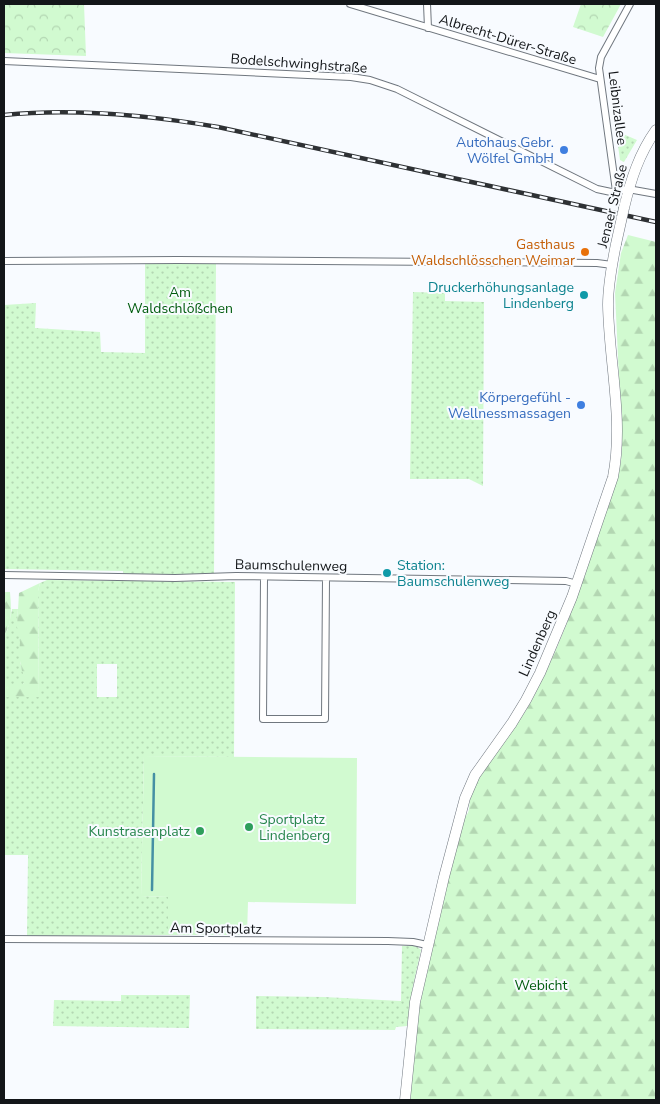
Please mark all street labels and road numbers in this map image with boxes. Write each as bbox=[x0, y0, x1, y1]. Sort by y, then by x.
street label: Albrecht-Dürer-Straße bbox=[437, 10, 579, 69]
street label: Bodelschwinghstraße bbox=[230, 49, 368, 78]
street label: Leibnizallee bbox=[604, 70, 631, 146]
street label: Jenaer Straße bbox=[593, 162, 632, 251]
street label: Baumschulenweg bbox=[235, 555, 347, 576]
street label: Lindenberg bbox=[514, 607, 561, 680]
street label: Am Sportplatz bbox=[170, 918, 263, 939]

